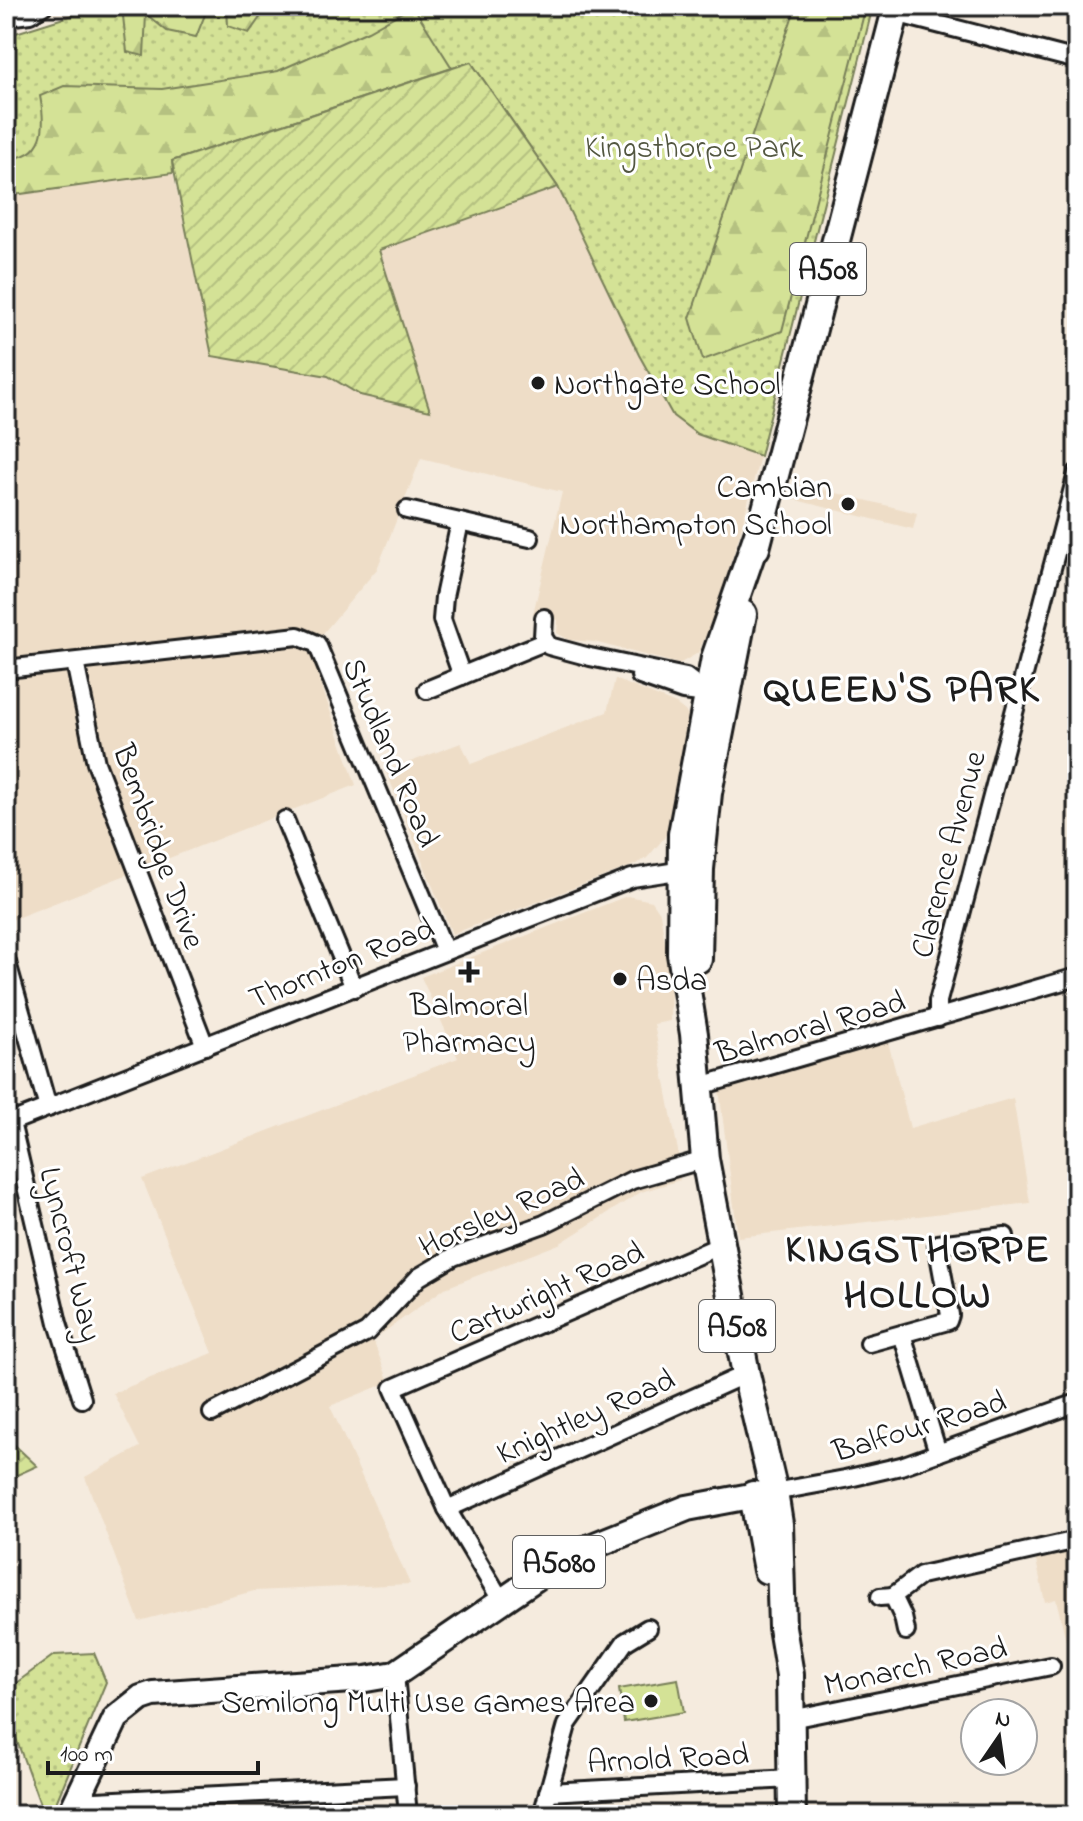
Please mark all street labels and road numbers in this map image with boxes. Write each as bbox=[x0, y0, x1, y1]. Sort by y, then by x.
road number: A508 bbox=[790, 243, 866, 295]
street label: Studland Road bbox=[328, 651, 450, 855]
street label: Bembridge Drive bbox=[98, 737, 216, 957]
street label: Clarence Avenue bbox=[900, 746, 1001, 964]
street label: Thornton Road bbox=[242, 907, 442, 1024]
street label: Balmoral Road bbox=[709, 980, 912, 1079]
street label: Horsley Road bbox=[412, 1157, 593, 1272]
street label: Lyncroft Way bbox=[24, 1163, 113, 1347]
street label: Cartwright Road bbox=[442, 1230, 652, 1358]
road number: A508 bbox=[699, 1300, 775, 1352]
street label: Knightley Road bbox=[490, 1358, 683, 1479]
street label: Balfour Road bbox=[826, 1380, 1013, 1477]
road number: A5080 bbox=[513, 1536, 605, 1588]
street label: Monarch Road bbox=[820, 1626, 1012, 1711]
street label: Arnold Road bbox=[586, 1733, 750, 1788]

